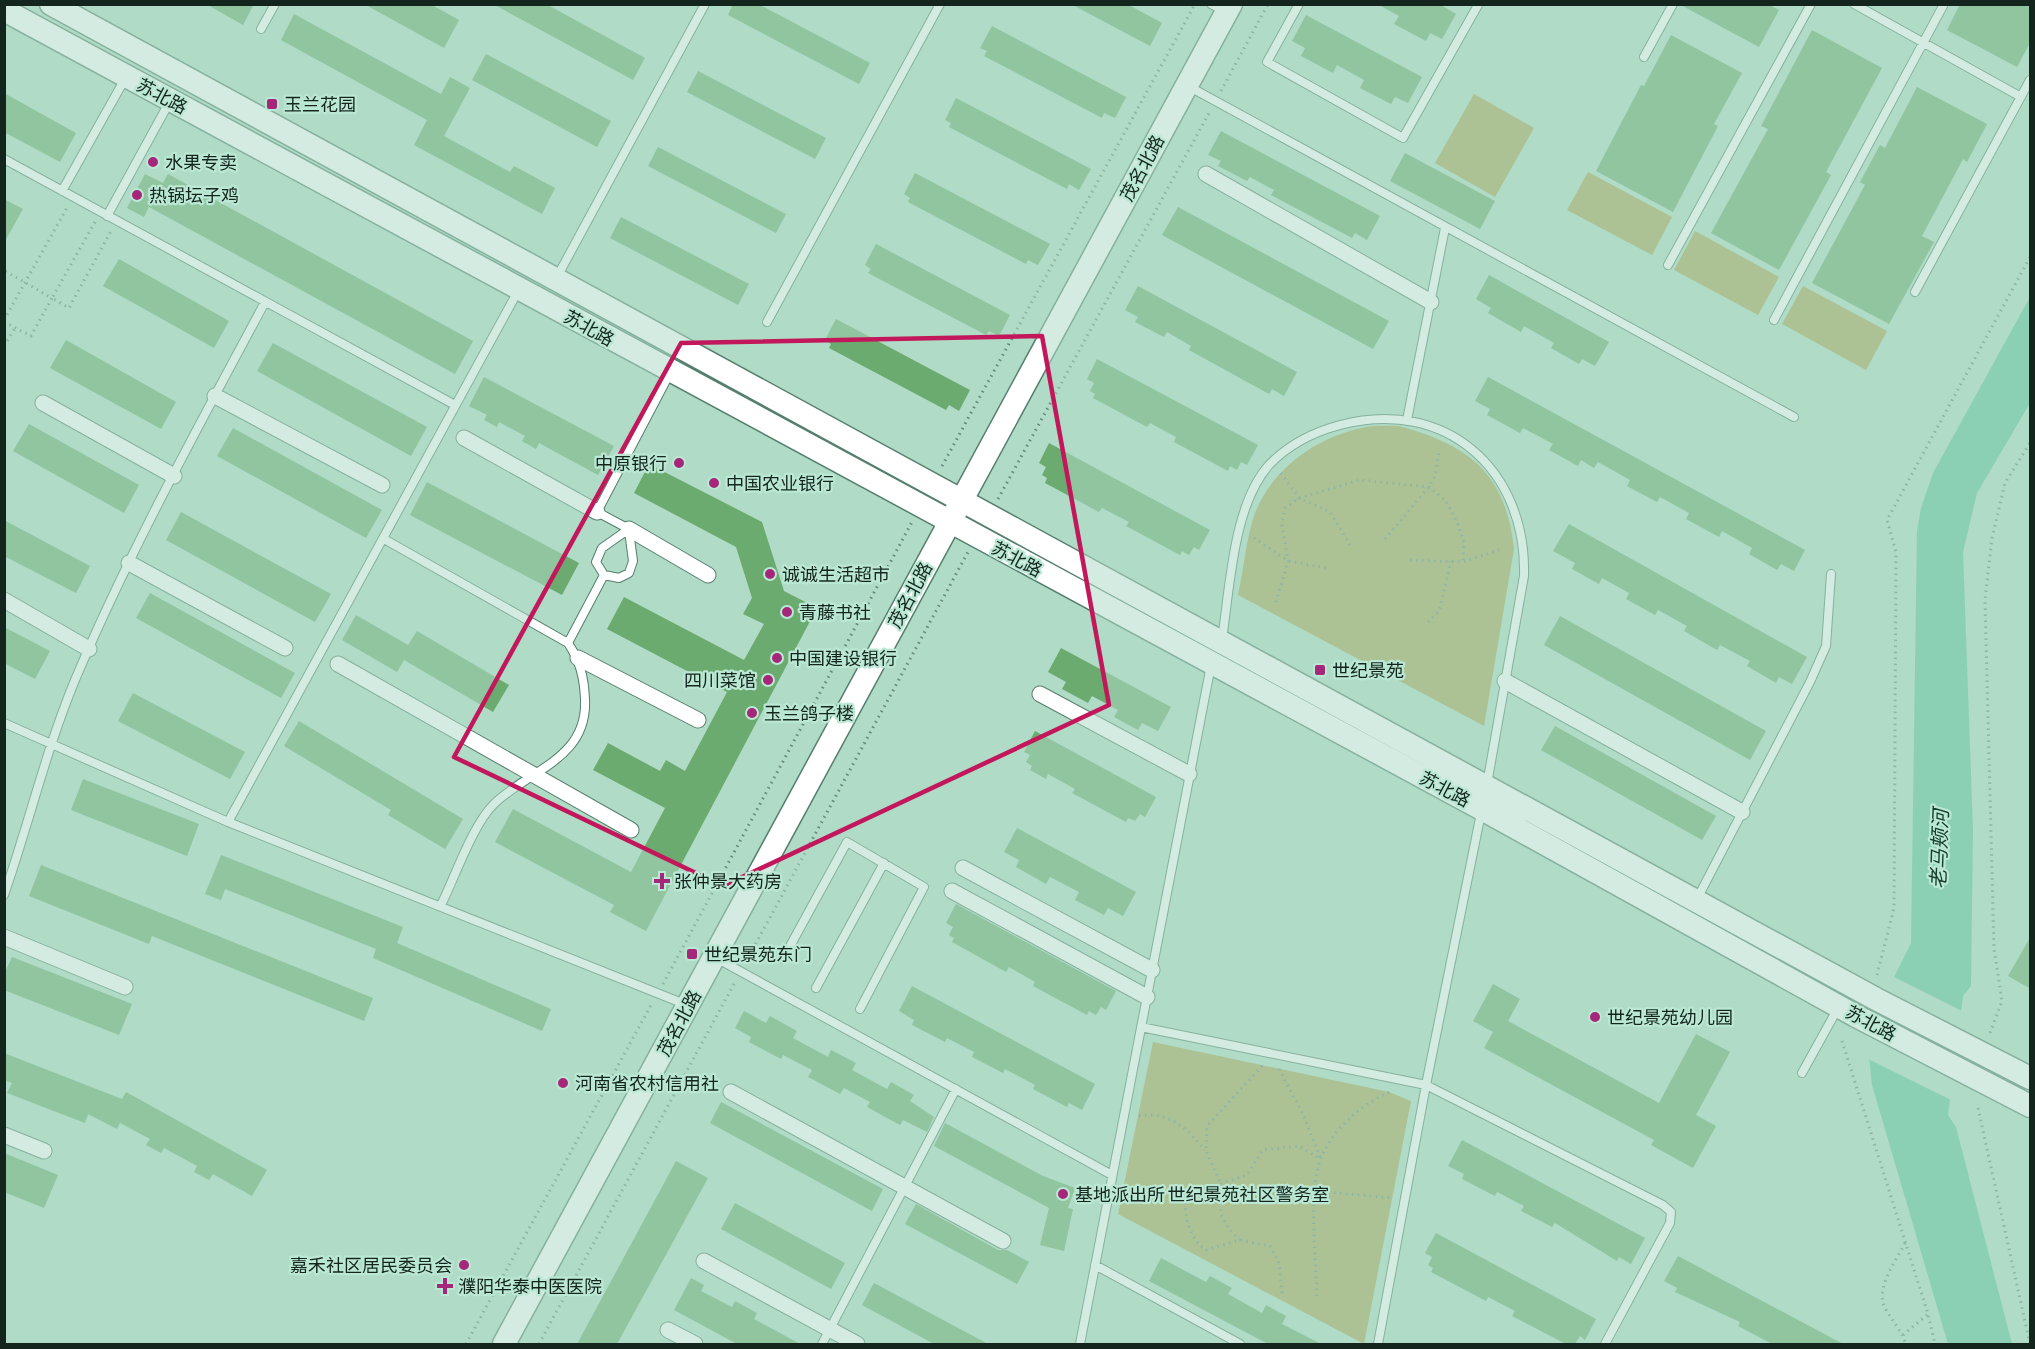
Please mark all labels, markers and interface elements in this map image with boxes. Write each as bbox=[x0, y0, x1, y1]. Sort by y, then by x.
street label: 苏北路 bbox=[133, 74, 191, 118]
place label: 玉兰花园 bbox=[284, 94, 356, 115]
marker: 玉兰花园 bbox=[265, 97, 279, 111]
street label: 茂名北路 bbox=[1116, 131, 1168, 205]
place label: 水果专卖 bbox=[165, 152, 237, 173]
marker: 水果专卖 bbox=[146, 155, 160, 169]
place label: 热锅坛子鸡 bbox=[149, 185, 239, 206]
marker: 热锅坛子鸡 bbox=[130, 188, 144, 202]
street label: 苏北路 bbox=[560, 306, 618, 350]
place label: 中原银行 bbox=[595, 453, 667, 474]
marker: 中原银行 bbox=[672, 456, 686, 470]
place label: 中国农业银行 bbox=[726, 473, 834, 494]
marker: 中国农业银行 bbox=[707, 476, 721, 490]
street label: 苏北路 bbox=[988, 537, 1046, 581]
street label: 茂名北路 bbox=[884, 558, 936, 632]
place label: 诚诚生活超市 bbox=[782, 564, 890, 585]
marker: 诚诚生活超市 bbox=[763, 567, 777, 581]
place label: 青藤书社 bbox=[799, 602, 871, 623]
marker: 青藤书社 bbox=[780, 605, 794, 619]
place label: 中国建设银行 bbox=[789, 648, 897, 669]
marker: 中国建设银行 bbox=[770, 651, 784, 665]
place label: 世纪景苑 bbox=[1332, 660, 1404, 681]
marker: 世纪景苑 bbox=[1313, 663, 1327, 677]
place label: 四川菜馆 bbox=[684, 670, 756, 691]
marker: 四川菜馆 bbox=[761, 673, 775, 687]
place label: 玉兰鸽子楼 bbox=[764, 703, 854, 724]
marker: 玉兰鸽子楼 bbox=[745, 706, 759, 720]
street label: 苏北路 bbox=[1416, 767, 1474, 811]
water label: 老马颊河 bbox=[1926, 805, 1952, 889]
place label: 张仲景大药房 bbox=[674, 871, 782, 892]
marker: 张仲景大药房 bbox=[655, 874, 669, 888]
place label: 世纪景苑东门 bbox=[704, 944, 812, 965]
marker: 世纪景苑东门 bbox=[685, 947, 699, 961]
street label: 茂名北路 bbox=[653, 986, 705, 1060]
street label: 苏北路 bbox=[1842, 1001, 1900, 1045]
place label: 世纪景苑幼儿园 bbox=[1607, 1007, 1733, 1028]
marker: 世纪景苑幼儿园 bbox=[1588, 1010, 1602, 1024]
place label: 河南省农村信用社 bbox=[575, 1073, 719, 1094]
marker: 河南省农村信用社 bbox=[556, 1076, 570, 1090]
place label: 基地派出所 世纪景苑社区警务室 bbox=[1075, 1184, 1329, 1205]
marker: 基地派出所 世纪景苑社区警务室 bbox=[1056, 1187, 1070, 1201]
place label: 嘉禾社区居民委员会 bbox=[290, 1255, 452, 1276]
marker: 嘉禾社区居民委员会 bbox=[457, 1258, 471, 1272]
place label: 濮阳华泰中医医院 bbox=[458, 1276, 602, 1297]
marker: 濮阳华泰中医医院 bbox=[436, 1277, 454, 1295]

